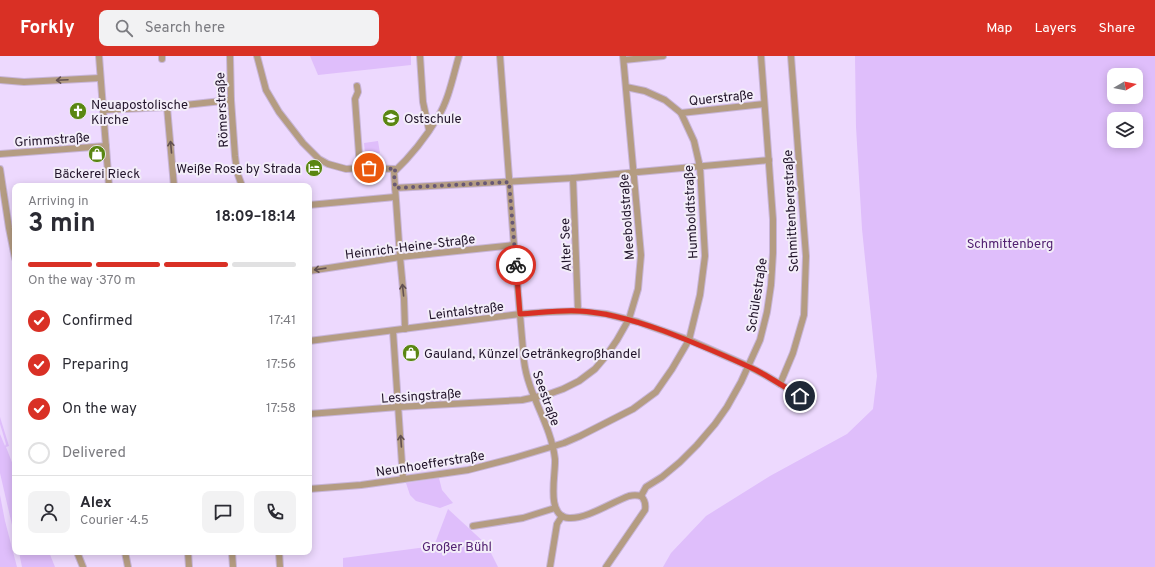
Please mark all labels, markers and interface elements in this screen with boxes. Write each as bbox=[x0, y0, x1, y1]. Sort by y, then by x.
search box bbox=[99, 10, 379, 46]
text: Forkly bbox=[20, 16, 75, 40]
icon: search bbox=[113, 17, 135, 39]
text: Search here bbox=[145, 19, 225, 38]
text: Map bbox=[986, 20, 1012, 37]
text: Layers bbox=[1034, 20, 1076, 37]
text: Share bbox=[1098, 20, 1135, 37]
north arrow bbox=[1107, 68, 1143, 104]
map controls bbox=[1107, 68, 1143, 148]
street label: Römerstraße bbox=[213, 72, 233, 148]
one-way arrow bbox=[56, 76, 69, 84]
street label: Querstraße bbox=[688, 88, 754, 110]
place label: Neuapostolische Kirche bbox=[91, 98, 188, 129]
church icon: Neuapostolische Kirche bbox=[68, 101, 88, 121]
school or university icon: Ostschule bbox=[381, 108, 401, 128]
place label: Ostschule bbox=[404, 112, 461, 128]
button: layers bbox=[1107, 112, 1143, 148]
street label: Grimmstraße bbox=[14, 130, 90, 152]
one-way arrow bbox=[167, 141, 175, 154]
shop icon: Bäckerei Rieck bbox=[87, 144, 107, 164]
street label: Schmittenbergstraße bbox=[781, 149, 803, 273]
pin bbox=[352, 151, 386, 185]
icon: bag bbox=[358, 157, 380, 179]
hotel icon: Weiße Rose by Strada bbox=[304, 158, 324, 178]
place label: Weiße Rose by Strada bbox=[176, 162, 301, 178]
street label: Humboldtstraße bbox=[682, 165, 702, 259]
place label: Bäckerei Rieck bbox=[54, 167, 140, 183]
street label: Meeboldstraße bbox=[617, 173, 639, 260]
text: Arriving in bbox=[28, 194, 89, 210]
text: 3 min bbox=[28, 208, 96, 241]
text: 18:09–18:14 bbox=[216, 208, 296, 227]
street label: Alter See bbox=[558, 218, 576, 272]
street label: Heinrich-Heine-Straße bbox=[344, 232, 476, 264]
park label: Schmittenberg bbox=[967, 237, 1053, 253]
courier bbox=[496, 245, 536, 285]
icon: bike bbox=[505, 254, 527, 276]
street label: Schülestraße bbox=[744, 257, 772, 334]
one-way arrow bbox=[313, 265, 326, 273]
text: On the way · 370 m bbox=[28, 273, 136, 289]
one-way arrow bbox=[399, 284, 407, 297]
street label: Leintalstraße bbox=[428, 299, 505, 325]
icon: check bbox=[28, 310, 50, 332]
text: Confirmed bbox=[62, 312, 133, 331]
text: 17:41 bbox=[269, 313, 296, 329]
shop icon: Gauland, Künzel Getränkegroßhandel bbox=[401, 343, 421, 363]
place label: Gauland, Künzel Getränkegroßhandel bbox=[424, 347, 641, 363]
icon: check bbox=[28, 354, 50, 376]
text: Preparing bbox=[62, 356, 129, 375]
text: 17:56 bbox=[266, 357, 296, 373]
street label: Seestraße bbox=[528, 369, 563, 429]
pin bbox=[783, 379, 817, 413]
icon: home bbox=[789, 385, 811, 407]
street label: Lessingstraße bbox=[380, 386, 462, 408]
icon: check bbox=[28, 398, 50, 420]
text: On the way bbox=[62, 400, 137, 419]
text: 17:58 bbox=[266, 401, 296, 417]
one-way arrow bbox=[397, 435, 404, 448]
text: Delivered bbox=[62, 444, 126, 463]
street label: Neunhoefferstraße bbox=[375, 448, 486, 481]
button: person bbox=[28, 491, 70, 533]
button: chat bbox=[202, 491, 244, 533]
button: phone bbox=[254, 491, 296, 533]
text: Alex bbox=[80, 494, 112, 513]
text: Courier · 4.5 bbox=[80, 513, 149, 529]
park label: Großer Bühl bbox=[422, 540, 492, 556]

